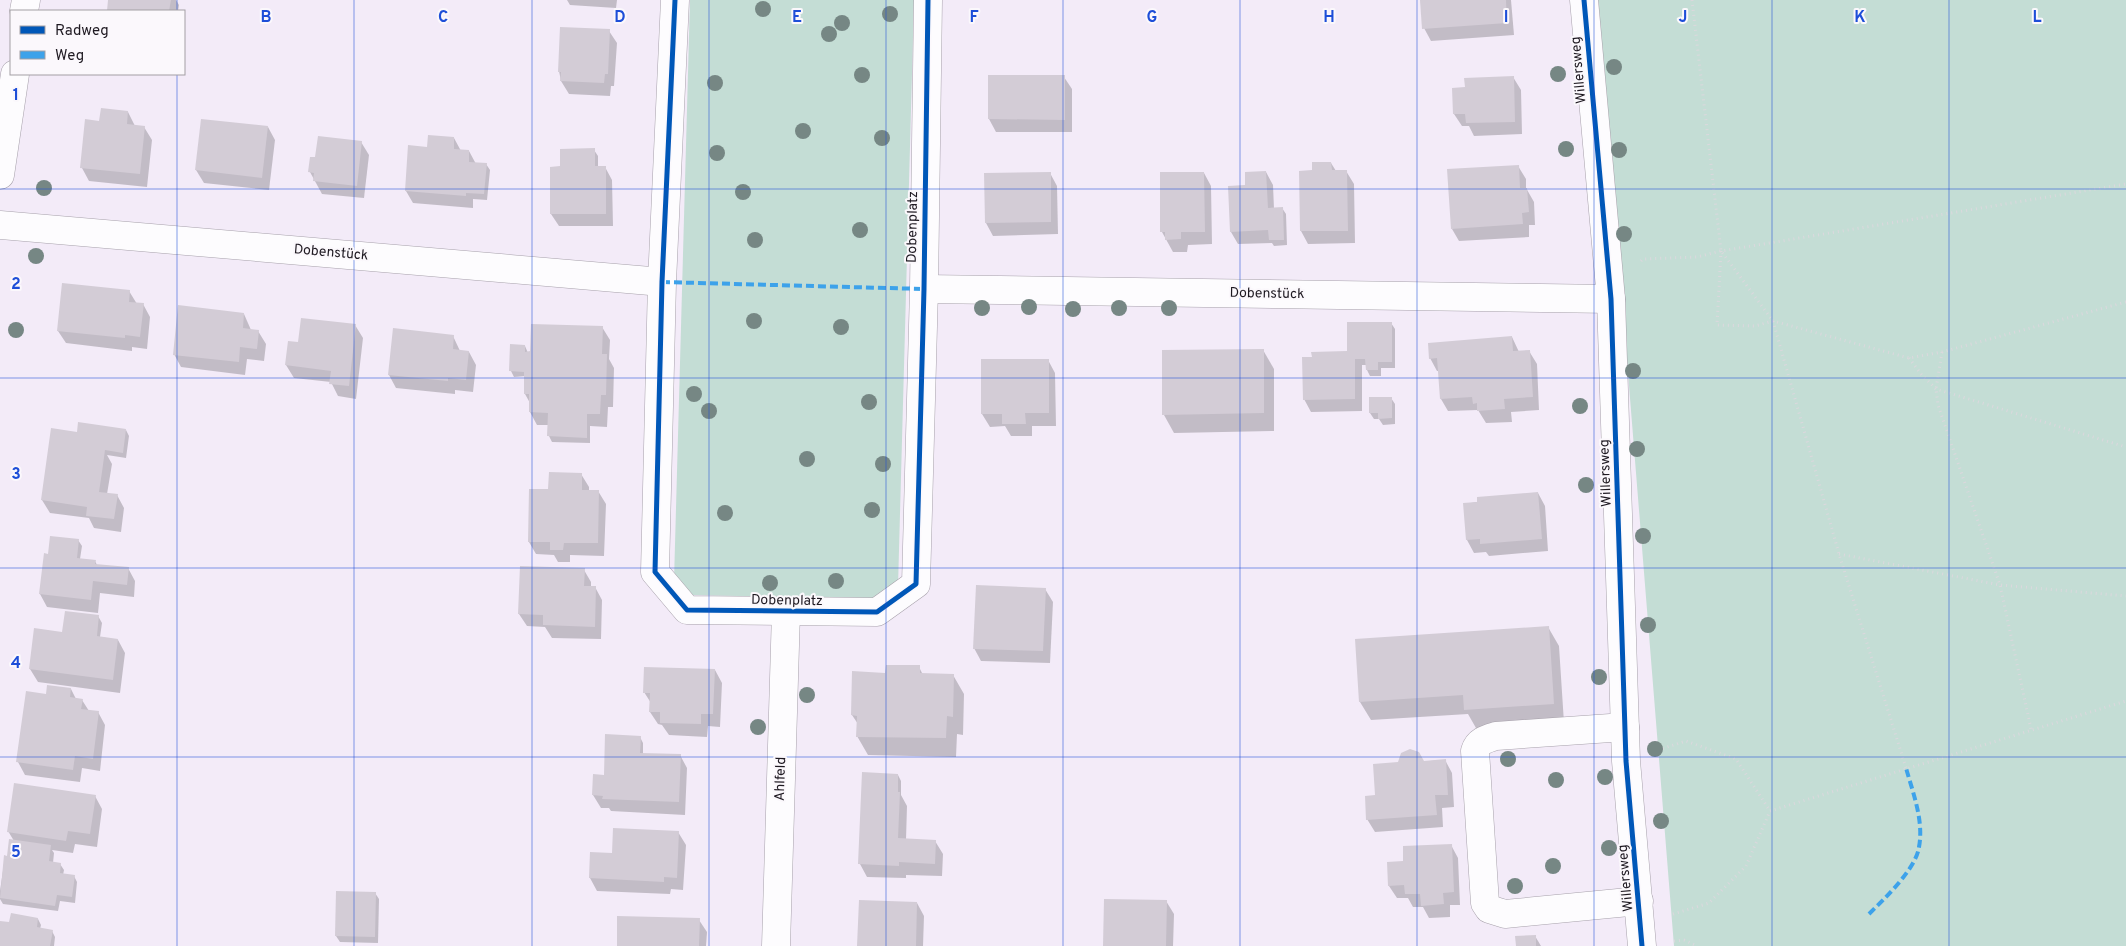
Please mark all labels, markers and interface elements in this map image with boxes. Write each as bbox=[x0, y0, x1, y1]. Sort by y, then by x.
text: B bbox=[260, 8, 272, 28]
text: C bbox=[438, 8, 448, 28]
text: D bbox=[614, 8, 626, 28]
text: E bbox=[792, 8, 802, 28]
text: F bbox=[969, 8, 979, 28]
text: G bbox=[1147, 8, 1157, 28]
text: H bbox=[1323, 8, 1335, 28]
text: I bbox=[1504, 8, 1508, 28]
text: J bbox=[1679, 8, 1687, 28]
text: K bbox=[1854, 8, 1866, 28]
text: L bbox=[2032, 8, 2042, 28]
legend bbox=[10, 10, 185, 75]
text: Radweg bbox=[55, 22, 109, 41]
street label: Willersweg bbox=[1568, 36, 1590, 104]
text: Weg bbox=[55, 47, 84, 66]
text: 1 bbox=[13, 86, 19, 106]
street label: Dobenplatz bbox=[904, 191, 922, 263]
street label: Dobenstück bbox=[293, 241, 369, 265]
text: 2 bbox=[11, 275, 21, 295]
street label: Dobenstück bbox=[1229, 285, 1305, 303]
street label: Willersweg bbox=[1596, 439, 1616, 507]
text: 3 bbox=[11, 465, 21, 485]
street label: Dobenplatz bbox=[751, 592, 823, 610]
text: 4 bbox=[11, 654, 21, 674]
street label: Ahlfeld bbox=[772, 756, 790, 802]
text: 5 bbox=[11, 843, 21, 863]
street label: Willersweg bbox=[1615, 844, 1637, 912]

